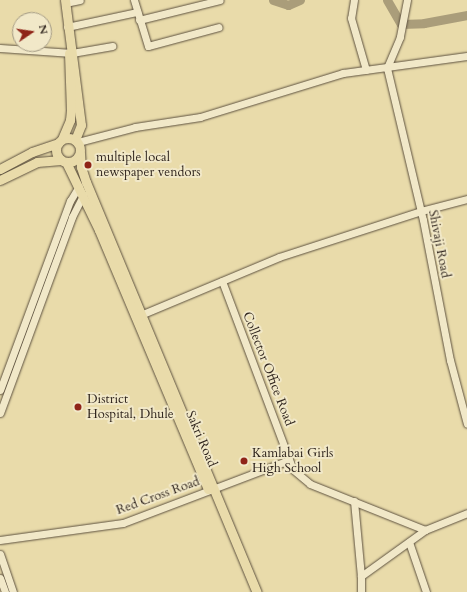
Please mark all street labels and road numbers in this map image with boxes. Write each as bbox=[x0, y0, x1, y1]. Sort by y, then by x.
street label: Shivaji Road bbox=[425, 209, 453, 279]
street label: Collector Office Road bbox=[239, 310, 297, 428]
street label: Sakri Road bbox=[182, 409, 220, 469]
street label: Red Cross Road bbox=[114, 474, 202, 518]

